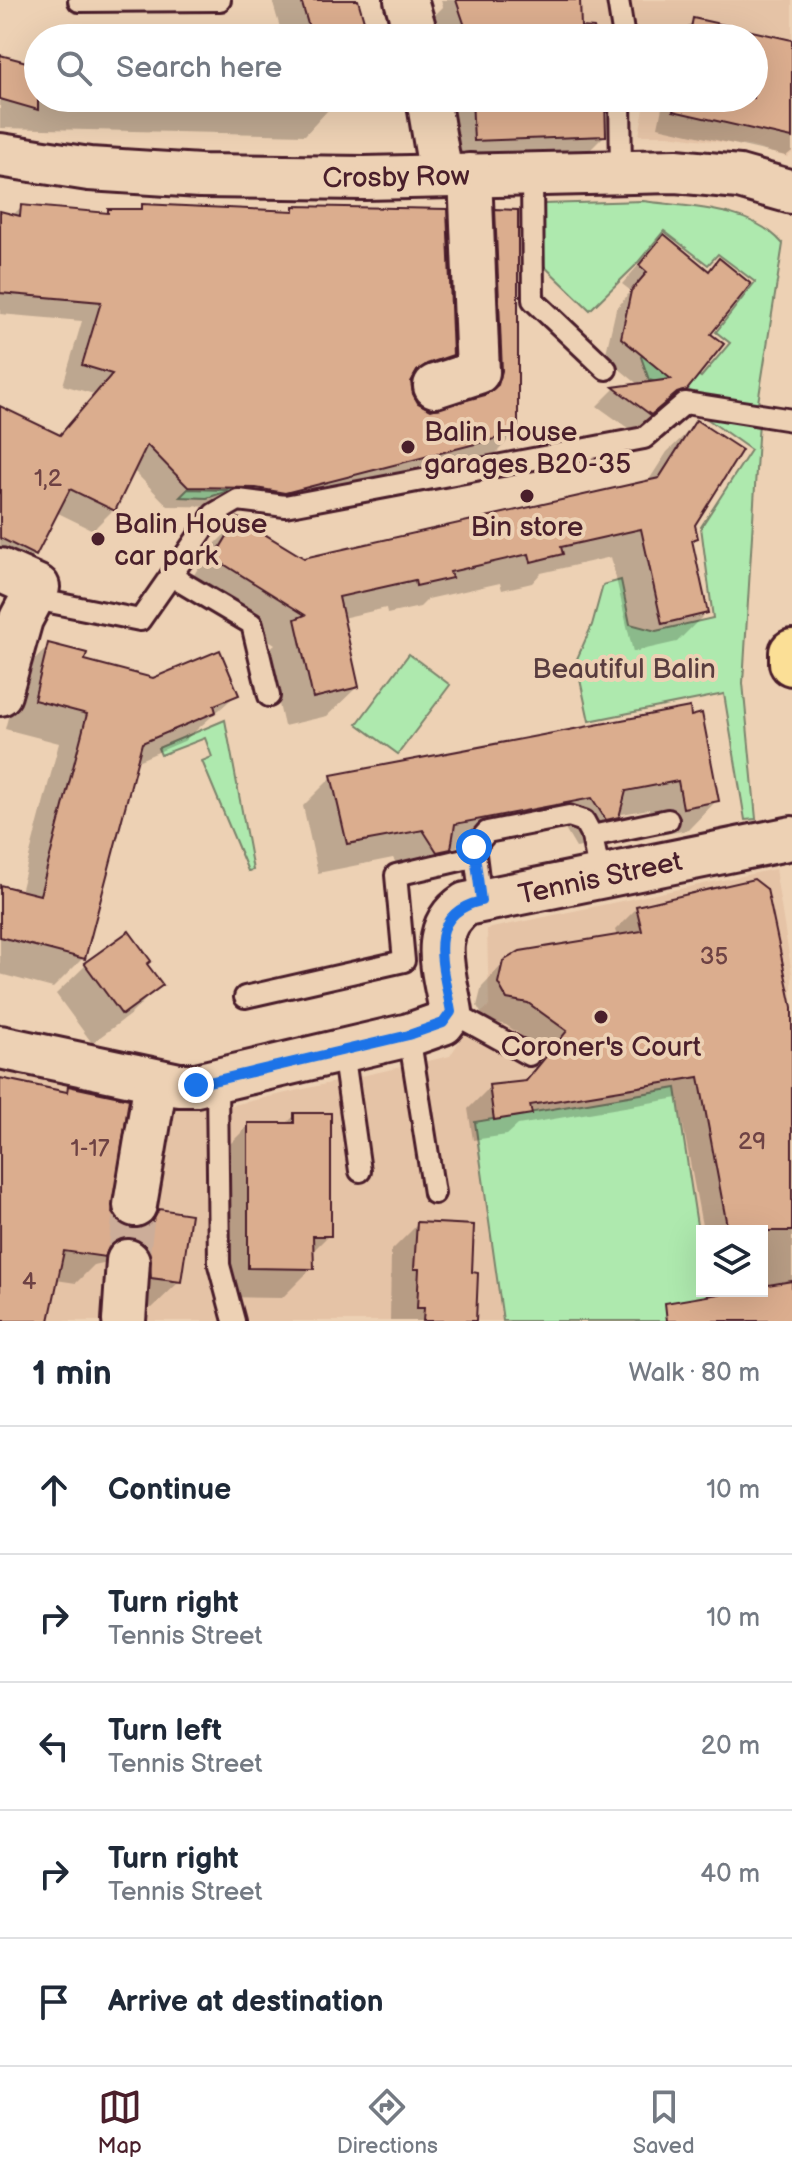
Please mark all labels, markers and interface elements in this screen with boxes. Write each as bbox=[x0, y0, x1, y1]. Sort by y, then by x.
search box bbox=[24, 24, 768, 112]
icon: search bbox=[52, 46, 96, 90]
text: Search here bbox=[116, 50, 282, 86]
street label: Crosby Row bbox=[322, 160, 470, 195]
place label: Balin House garages B20-35 bbox=[424, 416, 631, 481]
marker: Balin House garages B20-35 bbox=[399, 438, 417, 456]
house number: 1,2 bbox=[34, 464, 62, 493]
marker: Bin store bbox=[518, 487, 536, 505]
place label: Balin House car park bbox=[114, 508, 267, 573]
place label: Bin store bbox=[471, 511, 583, 544]
marker: Balin House car park bbox=[89, 530, 107, 548]
park label: Beautiful Balin bbox=[532, 653, 716, 686]
route start bbox=[456, 829, 492, 865]
street label: Tennis Street bbox=[516, 845, 686, 912]
house number: 35 bbox=[700, 942, 728, 971]
marker: Coroner's Court bbox=[592, 1008, 610, 1026]
place label: Coroner's Court bbox=[501, 1031, 702, 1064]
route end bbox=[178, 1067, 214, 1103]
house number: 29 bbox=[738, 1127, 766, 1156]
house number: 1-17 bbox=[70, 1134, 110, 1163]
map controls bbox=[696, 1225, 768, 1297]
button: layers bbox=[696, 1225, 768, 1297]
house number: 4 bbox=[22, 1267, 37, 1296]
text: 1 min bbox=[32, 1353, 112, 1394]
text: Walk · 80 m bbox=[629, 1358, 760, 1389]
icon: ahead bbox=[32, 1468, 76, 1512]
text: Continue bbox=[108, 1472, 231, 1508]
text: 10 m bbox=[706, 1475, 760, 1506]
text: Turn right bbox=[108, 1585, 239, 1621]
icon: right bbox=[32, 1596, 76, 1640]
text: 10 m bbox=[706, 1603, 760, 1634]
text: Tennis Street bbox=[108, 1621, 263, 1652]
text: Turn left bbox=[108, 1713, 222, 1749]
icon: left bbox=[32, 1724, 76, 1768]
text: 20 m bbox=[701, 1731, 760, 1762]
text: Tennis Street bbox=[108, 1749, 263, 1780]
text: Turn right bbox=[108, 1841, 239, 1877]
icon: right bbox=[32, 1852, 76, 1896]
text: 40 m bbox=[700, 1859, 760, 1890]
text: Tennis Street bbox=[108, 1877, 263, 1908]
icon: arrive bbox=[32, 1980, 76, 2024]
text: Arrive at destination bbox=[108, 1984, 384, 2020]
tab: Map bbox=[97, 2085, 142, 2160]
tab: Directions bbox=[337, 2085, 438, 2160]
tab: Saved bbox=[633, 2085, 695, 2160]

